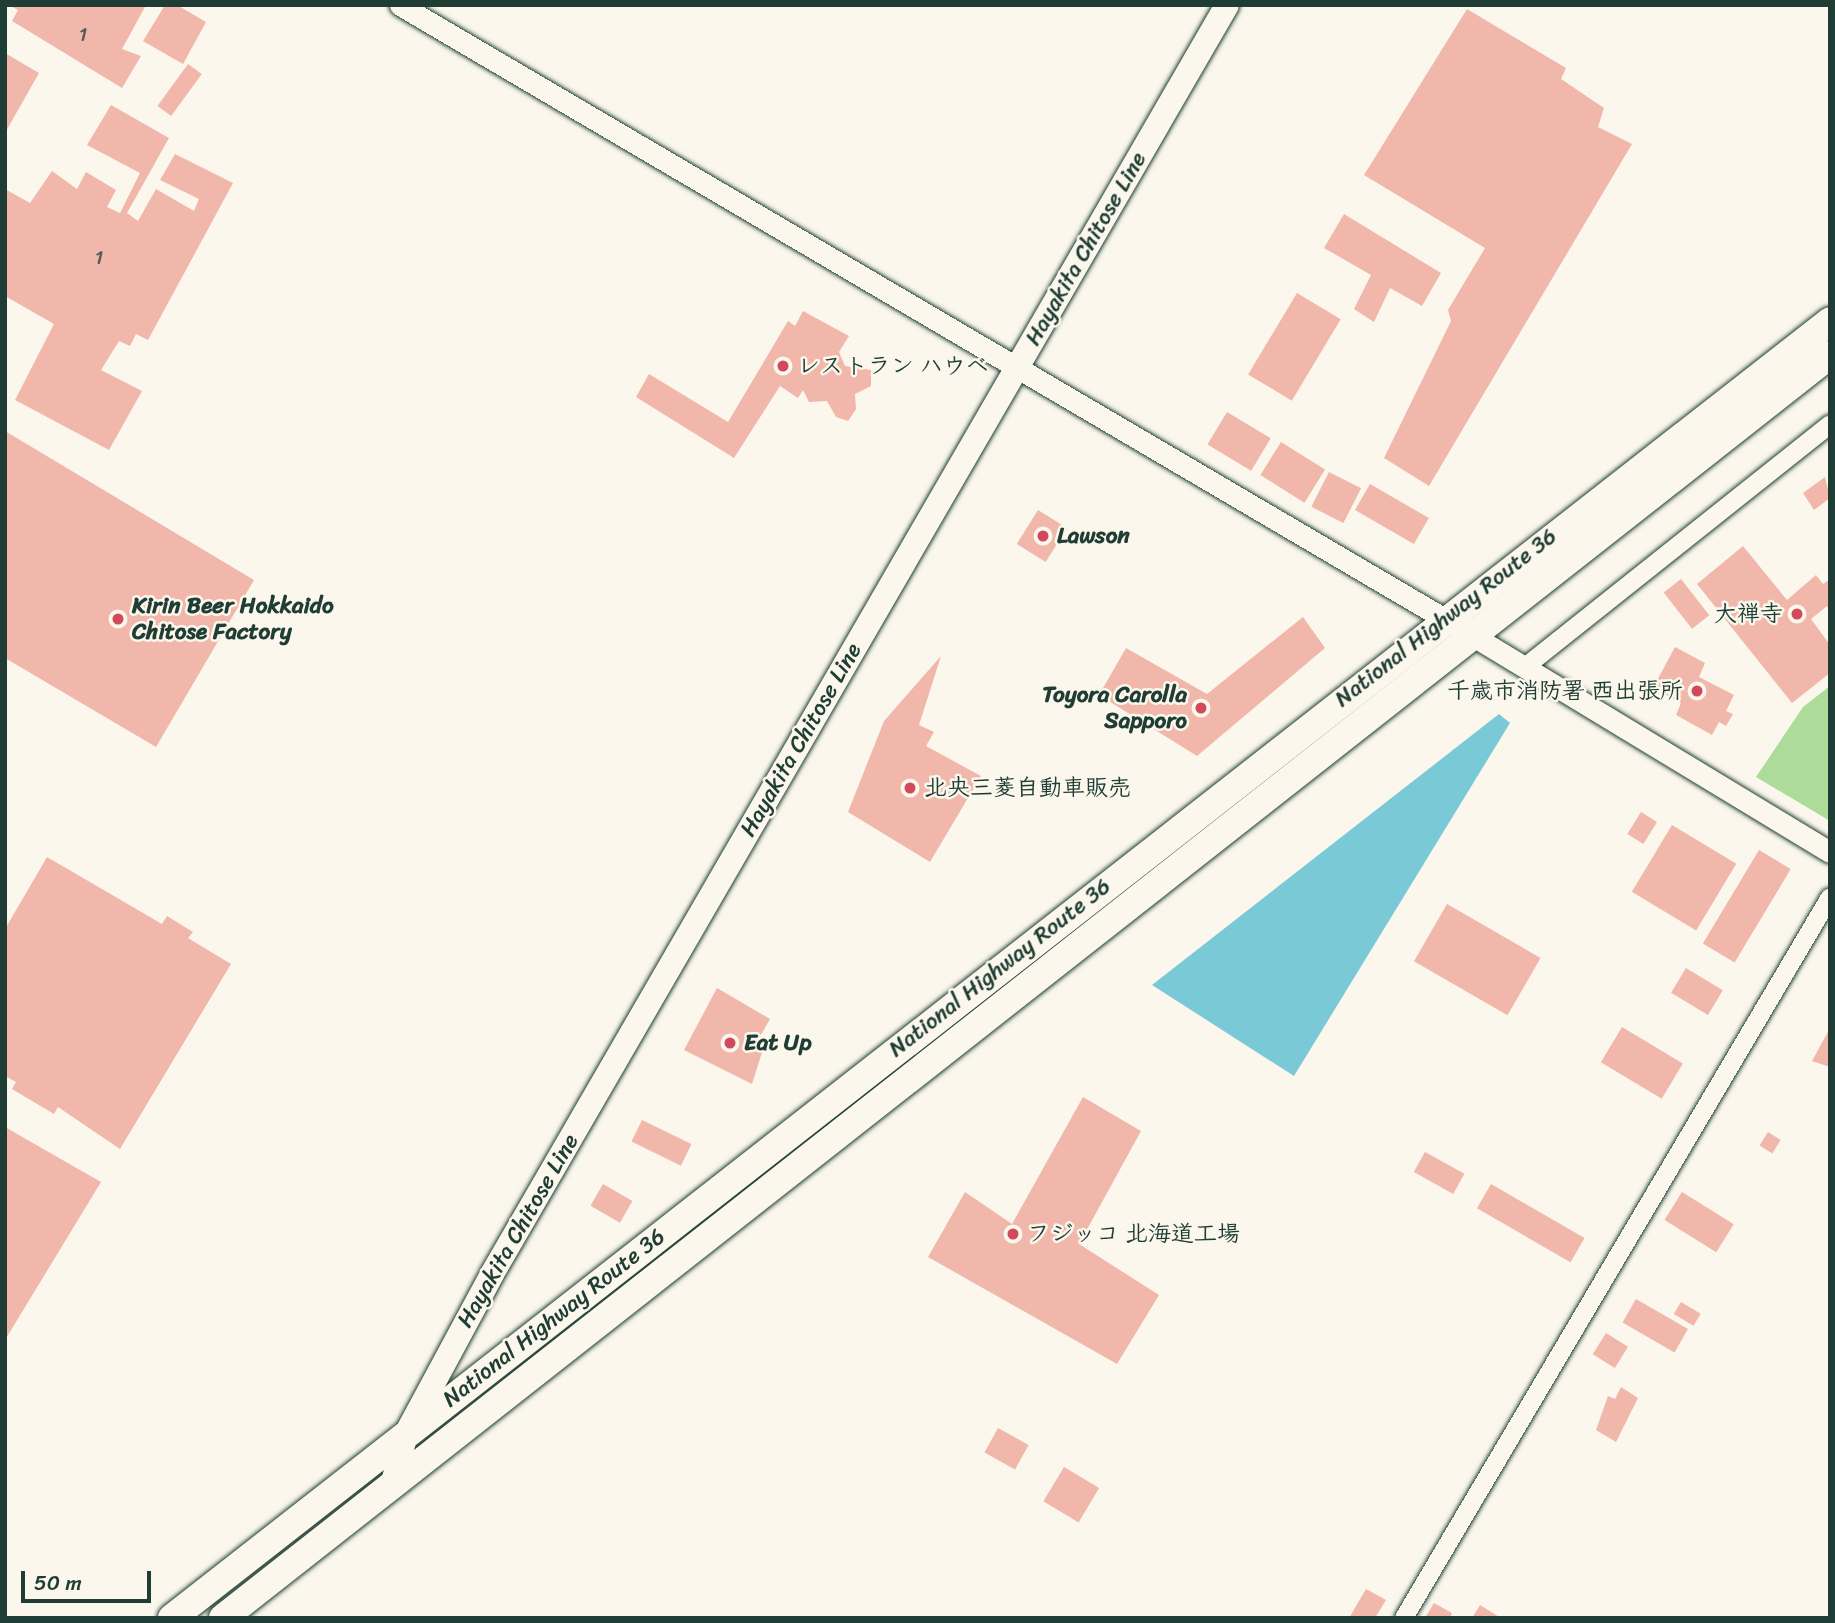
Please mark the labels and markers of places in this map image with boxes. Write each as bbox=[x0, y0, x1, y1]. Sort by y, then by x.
place label: レストラン ハウベ bbox=[797, 352, 987, 380]
marker: レストラン ハウベ bbox=[775, 358, 791, 374]
place label: Lawson bbox=[1057, 522, 1130, 550]
marker: Lawson bbox=[1035, 528, 1051, 544]
place label: Kirin Beer Hokkaido Chitose Factory bbox=[132, 592, 334, 646]
place label: 大禅寺 bbox=[1714, 600, 1783, 628]
marker: 大禅寺 bbox=[1789, 606, 1805, 622]
marker: Kirin Beer Hokkaido Chitose Factory bbox=[110, 611, 126, 627]
place label: 千歳市消防署 西出張所 bbox=[1447, 677, 1683, 705]
place label: Toyora Carolla Sapporo bbox=[1042, 681, 1187, 735]
marker: 千歳市消防署 西出張所 bbox=[1689, 683, 1705, 699]
marker: Toyora Carolla Sapporo bbox=[1193, 700, 1209, 716]
place label: 北央三菱自動車販売 bbox=[924, 774, 1131, 802]
marker: 北央三菱自動車販売 bbox=[902, 780, 918, 796]
place label: Eat Up bbox=[744, 1029, 812, 1057]
marker: Eat Up bbox=[722, 1035, 738, 1051]
place label: フジッコ 北海道工場 bbox=[1027, 1220, 1240, 1248]
marker: フジッコ 北海道工場 bbox=[1005, 1226, 1021, 1242]

